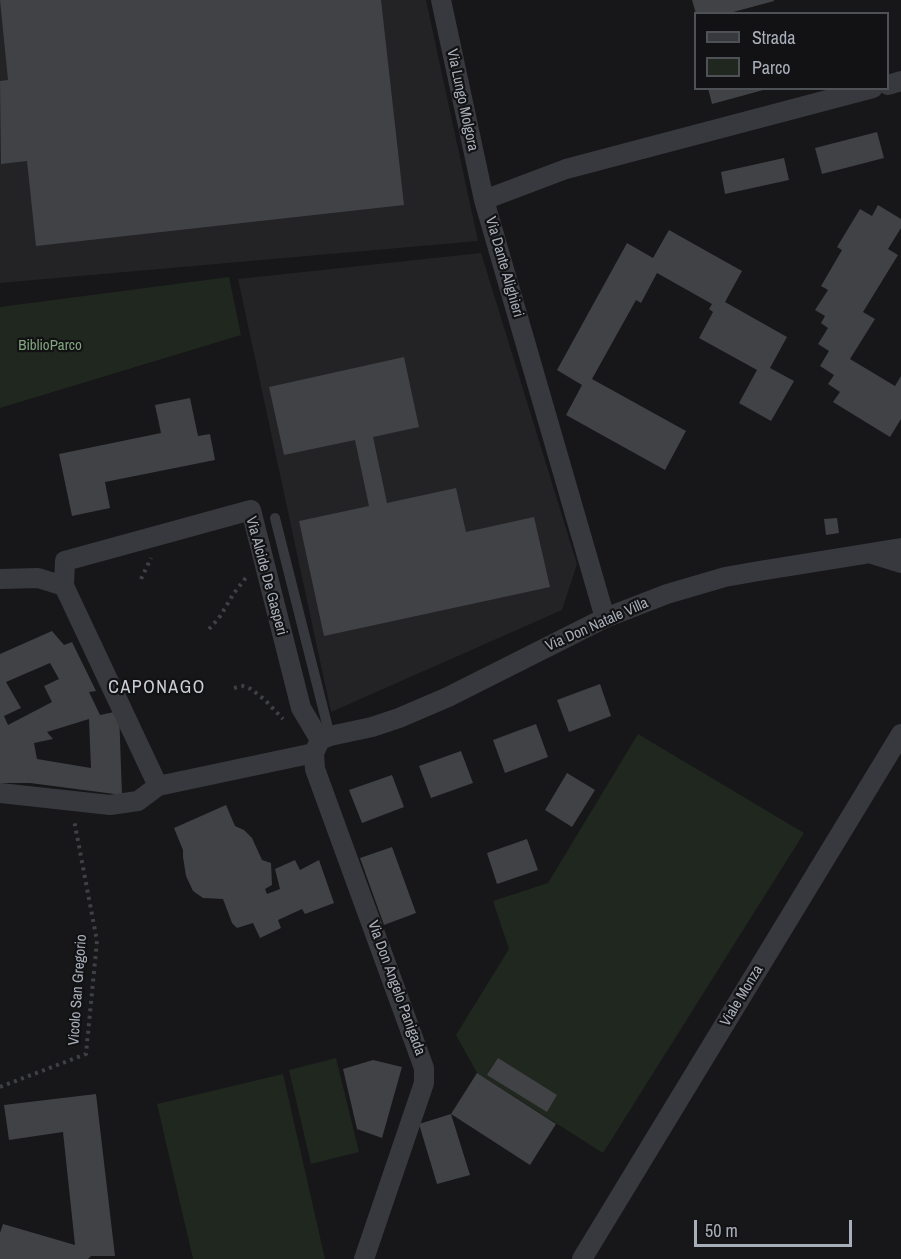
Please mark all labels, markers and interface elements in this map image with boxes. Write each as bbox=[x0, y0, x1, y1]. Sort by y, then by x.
legend bbox=[694, 12, 889, 90]
text: Strada bbox=[752, 25, 796, 50]
street label: Via Lungo Molgora bbox=[442, 47, 482, 153]
text: Parco bbox=[752, 55, 791, 80]
street label: Via Dante Alighieri bbox=[481, 215, 527, 319]
park label: BiblioParco bbox=[18, 337, 82, 355]
street label: Via Alcide De Gasperi bbox=[241, 515, 291, 637]
street label: Via Don Natale Villa bbox=[543, 594, 651, 656]
district label: CAPONAGO bbox=[108, 677, 206, 699]
street label: Via Don Angelo Panigada bbox=[363, 918, 429, 1058]
street label: Vicolo San Gregorio bbox=[65, 934, 91, 1046]
street label: Viale Monza bbox=[717, 962, 767, 1030]
scale bar bbox=[697, 1208, 854, 1246]
text: 50 m bbox=[705, 1218, 738, 1243]

